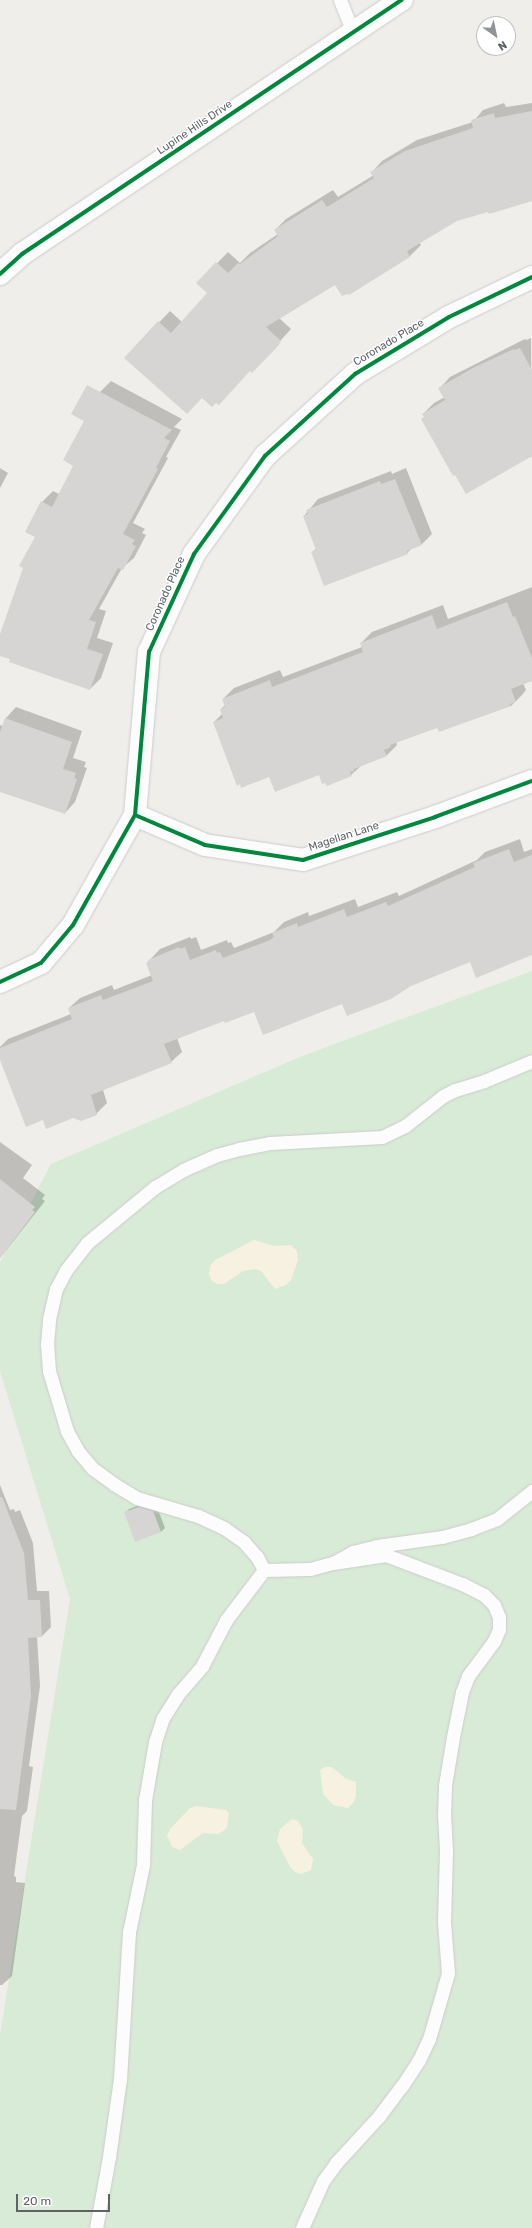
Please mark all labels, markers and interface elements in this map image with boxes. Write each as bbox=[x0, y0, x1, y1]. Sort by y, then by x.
north arrow bbox=[476, 16, 516, 56]
text: N bbox=[495, 38, 509, 53]
street label: Lupine Hills Drive bbox=[155, 98, 235, 158]
street label: Coronado Place bbox=[351, 317, 427, 369]
street label: Coronado Place bbox=[144, 555, 188, 633]
street label: Magellan Lane bbox=[307, 819, 381, 855]
scale bar bbox=[18, 2186, 112, 2212]
text: 20 m bbox=[23, 2194, 51, 2208]

